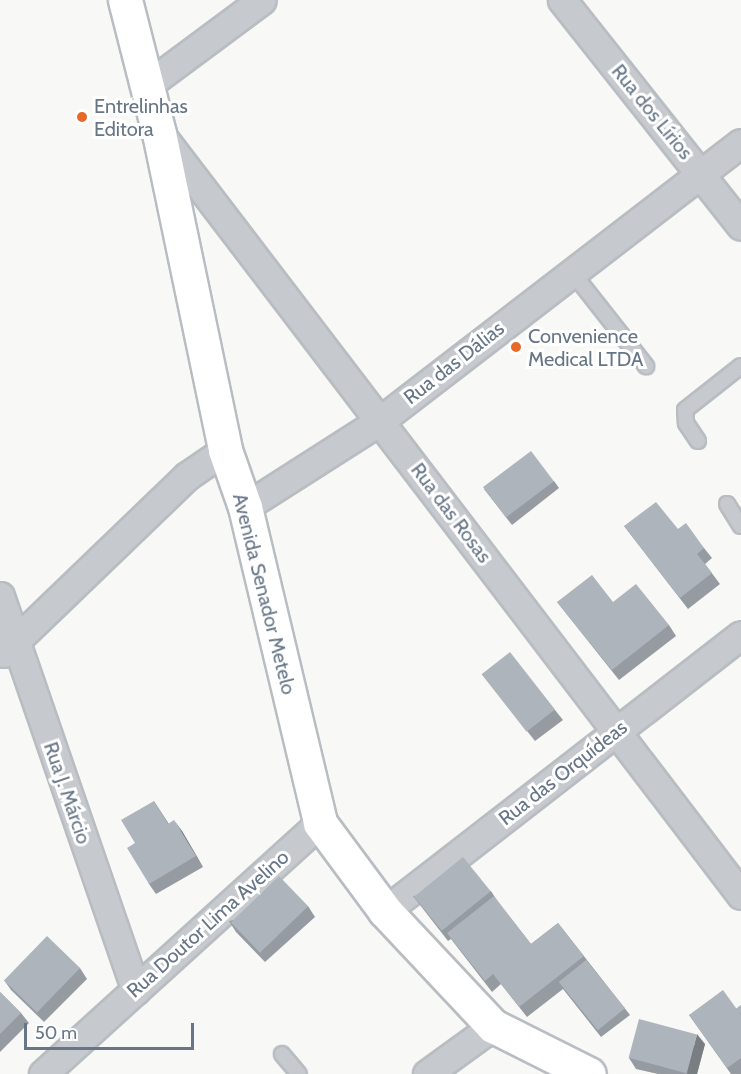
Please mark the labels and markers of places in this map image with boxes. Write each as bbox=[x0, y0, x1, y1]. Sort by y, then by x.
place label: Entrelinhas Editora bbox=[94, 94, 188, 141]
marker: Entrelinhas Editora bbox=[75, 110, 89, 124]
place label: Convenience Medical LTDA bbox=[528, 324, 643, 371]
marker: Convenience Medical LTDA bbox=[509, 340, 523, 354]

